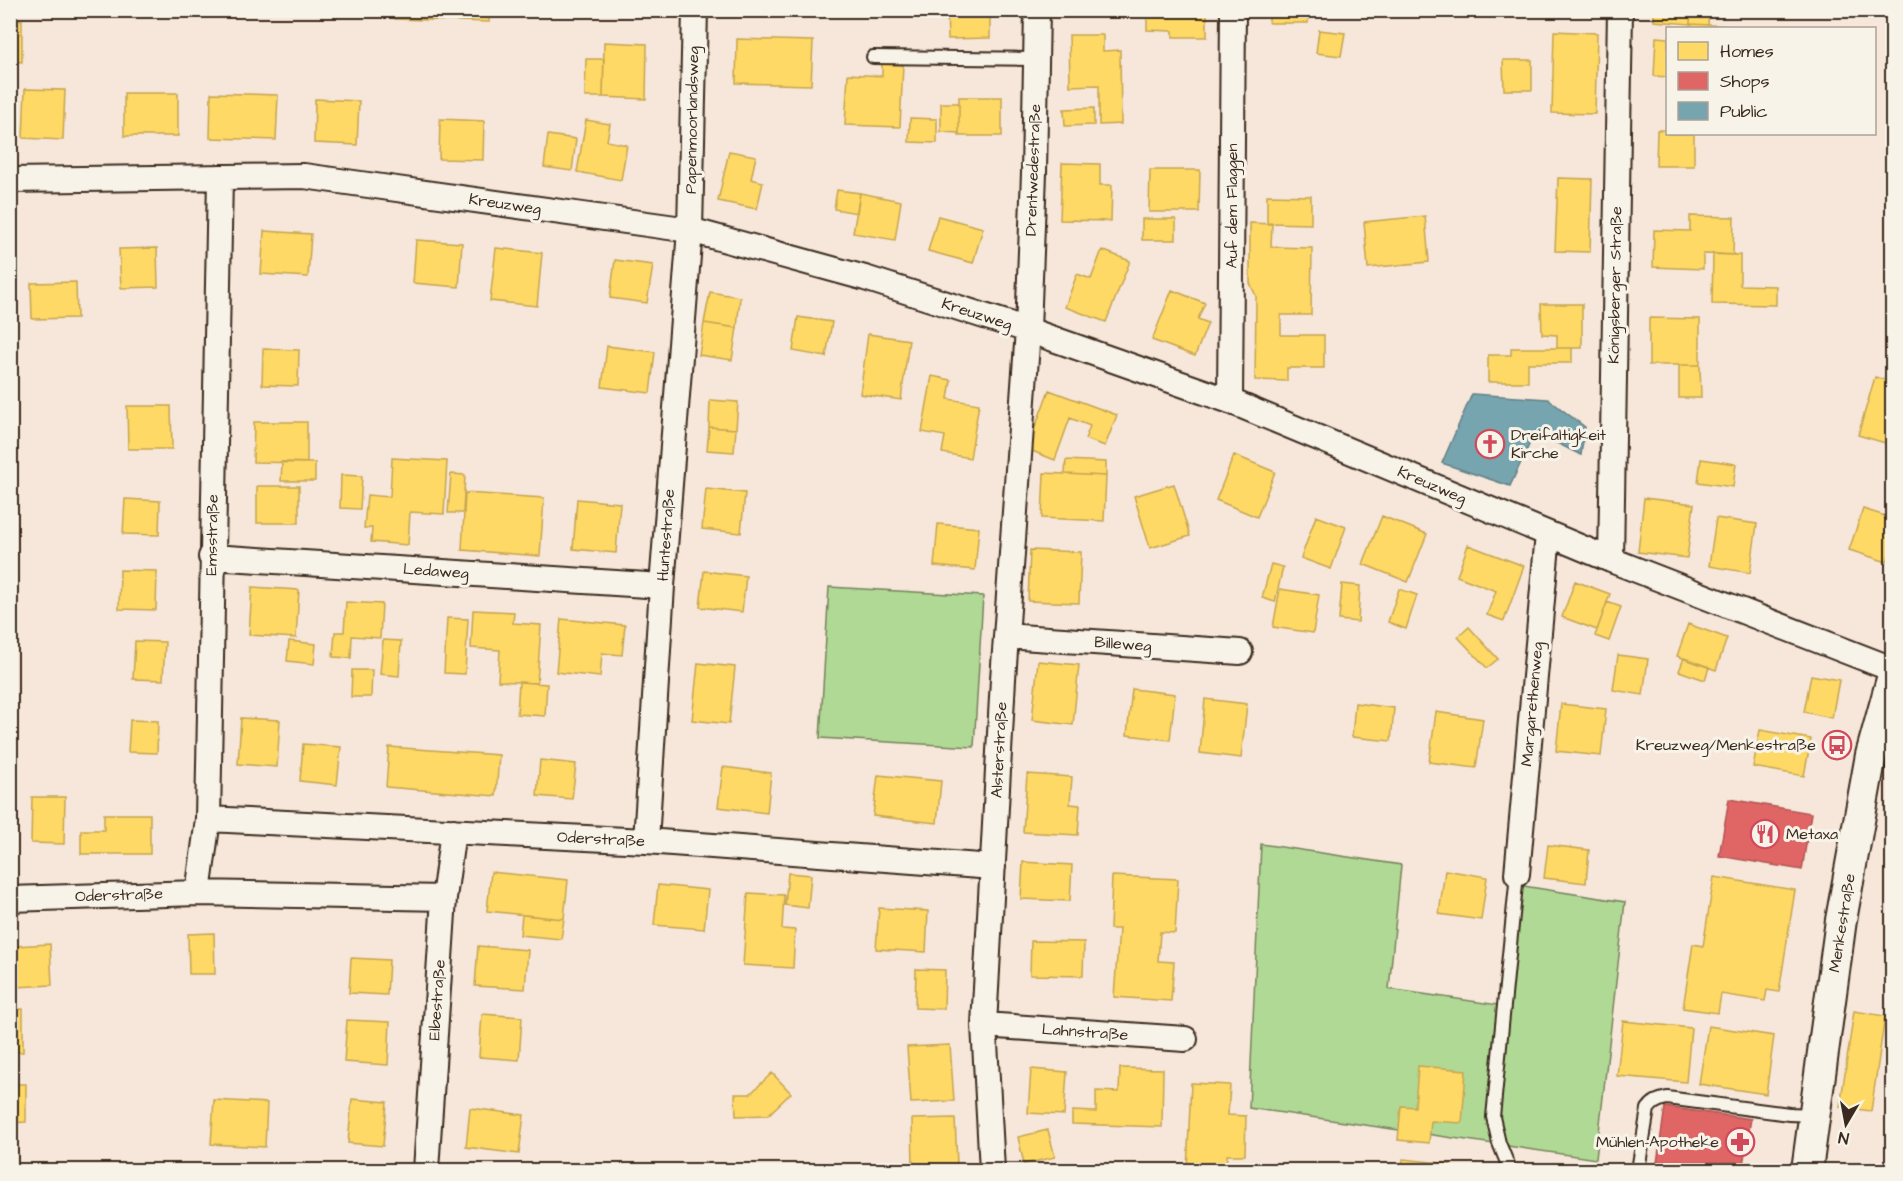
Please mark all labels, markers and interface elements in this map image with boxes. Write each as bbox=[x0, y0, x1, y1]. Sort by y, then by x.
legend bbox=[1666, 27, 1876, 135]
text: Homes bbox=[1720, 39, 1774, 64]
street label: Papenmoorlandsweg bbox=[680, 46, 705, 194]
text: Shops bbox=[1720, 69, 1770, 94]
text: Public bbox=[1720, 99, 1768, 124]
street label: Drentwedestraße bbox=[1020, 103, 1046, 236]
street label: Auf dem Flaggen bbox=[1221, 144, 1244, 268]
street label: Kreuzweg bbox=[467, 188, 543, 221]
street label: Königsberger Straße bbox=[1603, 206, 1628, 364]
street label: Kreuzweg bbox=[939, 292, 1015, 337]
place label: Dreifaltigkeit Kirche bbox=[1511, 424, 1606, 464]
church icon: Dreifaltigkeit Kirche bbox=[1474, 428, 1506, 460]
street label: Kreuzweg bbox=[1394, 461, 1470, 510]
street label: Huntestraße bbox=[652, 488, 680, 582]
street label: Emsstraße bbox=[200, 494, 224, 576]
street label: Ledaweg bbox=[402, 558, 470, 585]
street label: Billeweg bbox=[1094, 631, 1152, 658]
street label: Margarethenweg bbox=[1516, 641, 1549, 767]
street label: Alsterstraße bbox=[985, 701, 1013, 799]
bus stop icon: Kreuzweg/Menkestraße bbox=[1821, 729, 1853, 761]
place label: Kreuzweg/Menkestraße bbox=[1636, 734, 1816, 757]
restaurant icon: Metaxa bbox=[1749, 818, 1781, 850]
place label: Metaxa bbox=[1786, 823, 1838, 845]
street label: Oderstraße bbox=[557, 826, 646, 852]
street label: Menkestraße bbox=[1823, 872, 1861, 974]
street label: Oderstraße bbox=[75, 882, 164, 908]
street label: Elbestraße bbox=[423, 958, 451, 1041]
street label: Lahnstraße bbox=[1041, 1018, 1129, 1046]
north arrow bbox=[1816, 1094, 1876, 1154]
pharmacy icon: Mühlen-Apotheke bbox=[1724, 1126, 1756, 1158]
text: N bbox=[1837, 1126, 1850, 1149]
place label: Mühlen-Apotheke bbox=[1596, 1131, 1719, 1153]

